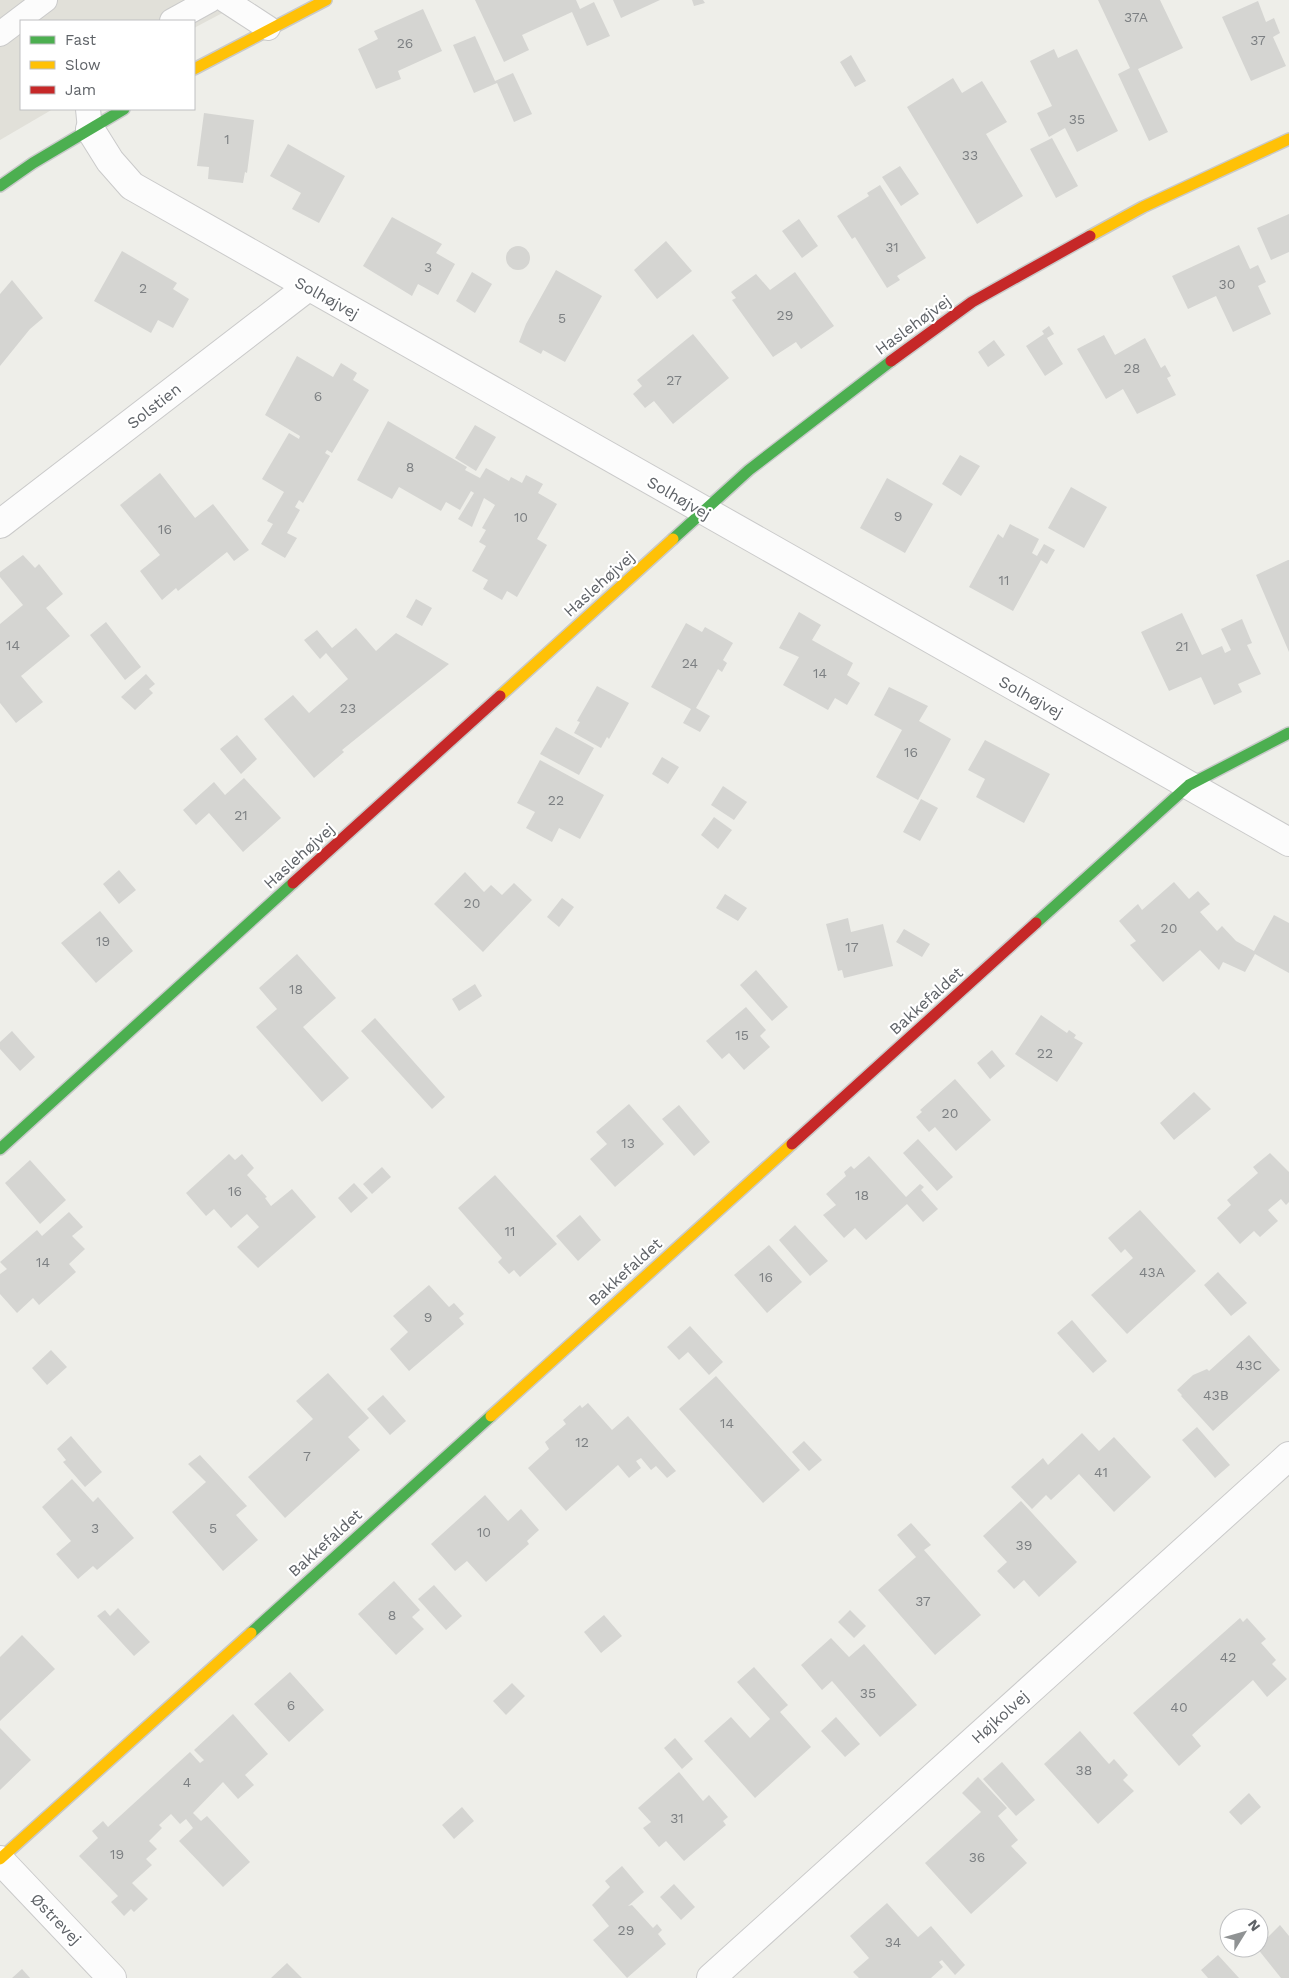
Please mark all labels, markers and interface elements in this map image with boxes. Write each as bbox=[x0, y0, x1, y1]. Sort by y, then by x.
house number: 37A bbox=[1124, 9, 1148, 25]
legend bbox=[20, 20, 195, 110]
text: Fast bbox=[65, 31, 97, 49]
house number: 37 bbox=[1250, 32, 1266, 48]
house number: 26 bbox=[397, 35, 413, 51]
text: Slow bbox=[65, 56, 101, 74]
text: Jam bbox=[65, 81, 96, 99]
house number: 35 bbox=[1069, 111, 1085, 127]
house number: 1 bbox=[224, 131, 230, 147]
house number: 33 bbox=[962, 147, 978, 163]
house number: 31 bbox=[885, 239, 899, 255]
house number: 3 bbox=[424, 259, 432, 275]
street label: Solhøjvej bbox=[292, 273, 362, 323]
house number: 30 bbox=[1219, 276, 1235, 292]
house number: 2 bbox=[139, 280, 147, 296]
street label: Haslehøjvej bbox=[871, 291, 955, 359]
house number: 29 bbox=[777, 307, 793, 323]
house number: 5 bbox=[558, 310, 566, 326]
house number: 28 bbox=[1124, 360, 1140, 376]
house number: 27 bbox=[666, 372, 682, 388]
street label: Solstien bbox=[123, 379, 185, 433]
house number: 6 bbox=[314, 388, 322, 404]
house number: 8 bbox=[406, 459, 414, 475]
street label: Solhøjvej bbox=[644, 472, 714, 524]
house number: 9 bbox=[894, 508, 902, 524]
house number: 10 bbox=[514, 509, 528, 525]
house number: 16 bbox=[158, 521, 172, 537]
street label: Haslehøjvej bbox=[560, 547, 638, 621]
house number: 11 bbox=[999, 572, 1009, 588]
house number: 14 bbox=[6, 637, 20, 653]
house number: 21 bbox=[1175, 638, 1189, 654]
house number: 24 bbox=[682, 655, 698, 671]
house number: 14 bbox=[813, 665, 827, 681]
street label: Solhøjvej bbox=[996, 672, 1066, 722]
house number: 23 bbox=[340, 700, 356, 716]
house number: 16 bbox=[904, 744, 918, 760]
house number: 22 bbox=[548, 792, 564, 808]
house number: 21 bbox=[234, 807, 248, 823]
street label: Haslehøjvej bbox=[260, 819, 338, 893]
house number: 20 bbox=[464, 895, 480, 911]
house number: 20 bbox=[1161, 920, 1177, 936]
house number: 19 bbox=[96, 933, 110, 949]
house number: 17 bbox=[845, 939, 859, 955]
street label: Bakkefaldet bbox=[885, 963, 967, 1039]
house number: 18 bbox=[289, 981, 303, 997]
house number: 15 bbox=[735, 1027, 749, 1043]
house number: 22 bbox=[1037, 1045, 1053, 1061]
house number: 20 bbox=[942, 1105, 958, 1121]
house number: 13 bbox=[621, 1135, 635, 1151]
house number: 16 bbox=[228, 1183, 242, 1199]
house number: 18 bbox=[855, 1187, 869, 1203]
house number: 11 bbox=[505, 1223, 515, 1239]
street label: Bakkefaldet bbox=[584, 1234, 666, 1310]
house number: 14 bbox=[36, 1254, 50, 1270]
house number: 43A bbox=[1139, 1264, 1165, 1280]
house number: 16 bbox=[759, 1269, 773, 1285]
house number: 9 bbox=[424, 1309, 432, 1325]
house number: 43C bbox=[1236, 1357, 1262, 1373]
house number: 43B bbox=[1203, 1387, 1229, 1403]
house number: 14 bbox=[720, 1415, 734, 1431]
house number: 12 bbox=[575, 1434, 589, 1450]
house number: 7 bbox=[303, 1448, 311, 1464]
house number: 41 bbox=[1094, 1464, 1108, 1480]
street label: Bakkefaldet bbox=[284, 1505, 366, 1581]
house number: 3 bbox=[91, 1520, 99, 1536]
house number: 5 bbox=[209, 1520, 217, 1536]
house number: 10 bbox=[477, 1524, 491, 1540]
house number: 39 bbox=[1016, 1537, 1032, 1553]
house number: 37 bbox=[915, 1593, 931, 1609]
house number: 8 bbox=[388, 1607, 396, 1623]
house number: 42 bbox=[1220, 1649, 1236, 1665]
house number: 35 bbox=[860, 1685, 876, 1701]
street label: Højkolvej bbox=[968, 1686, 1032, 1748]
house number: 6 bbox=[287, 1697, 295, 1713]
house number: 40 bbox=[1170, 1699, 1188, 1715]
house number: 38 bbox=[1076, 1762, 1092, 1778]
house number: 4 bbox=[183, 1774, 191, 1790]
house number: 31 bbox=[670, 1810, 684, 1826]
house number: 19 bbox=[110, 1846, 124, 1862]
house number: 36 bbox=[969, 1849, 985, 1865]
street label: Østrevej bbox=[27, 1889, 85, 1949]
north arrow bbox=[1219, 1908, 1269, 1958]
text: N bbox=[1245, 1916, 1264, 1934]
house number: 29 bbox=[618, 1922, 634, 1938]
house number: 34 bbox=[885, 1934, 901, 1950]

